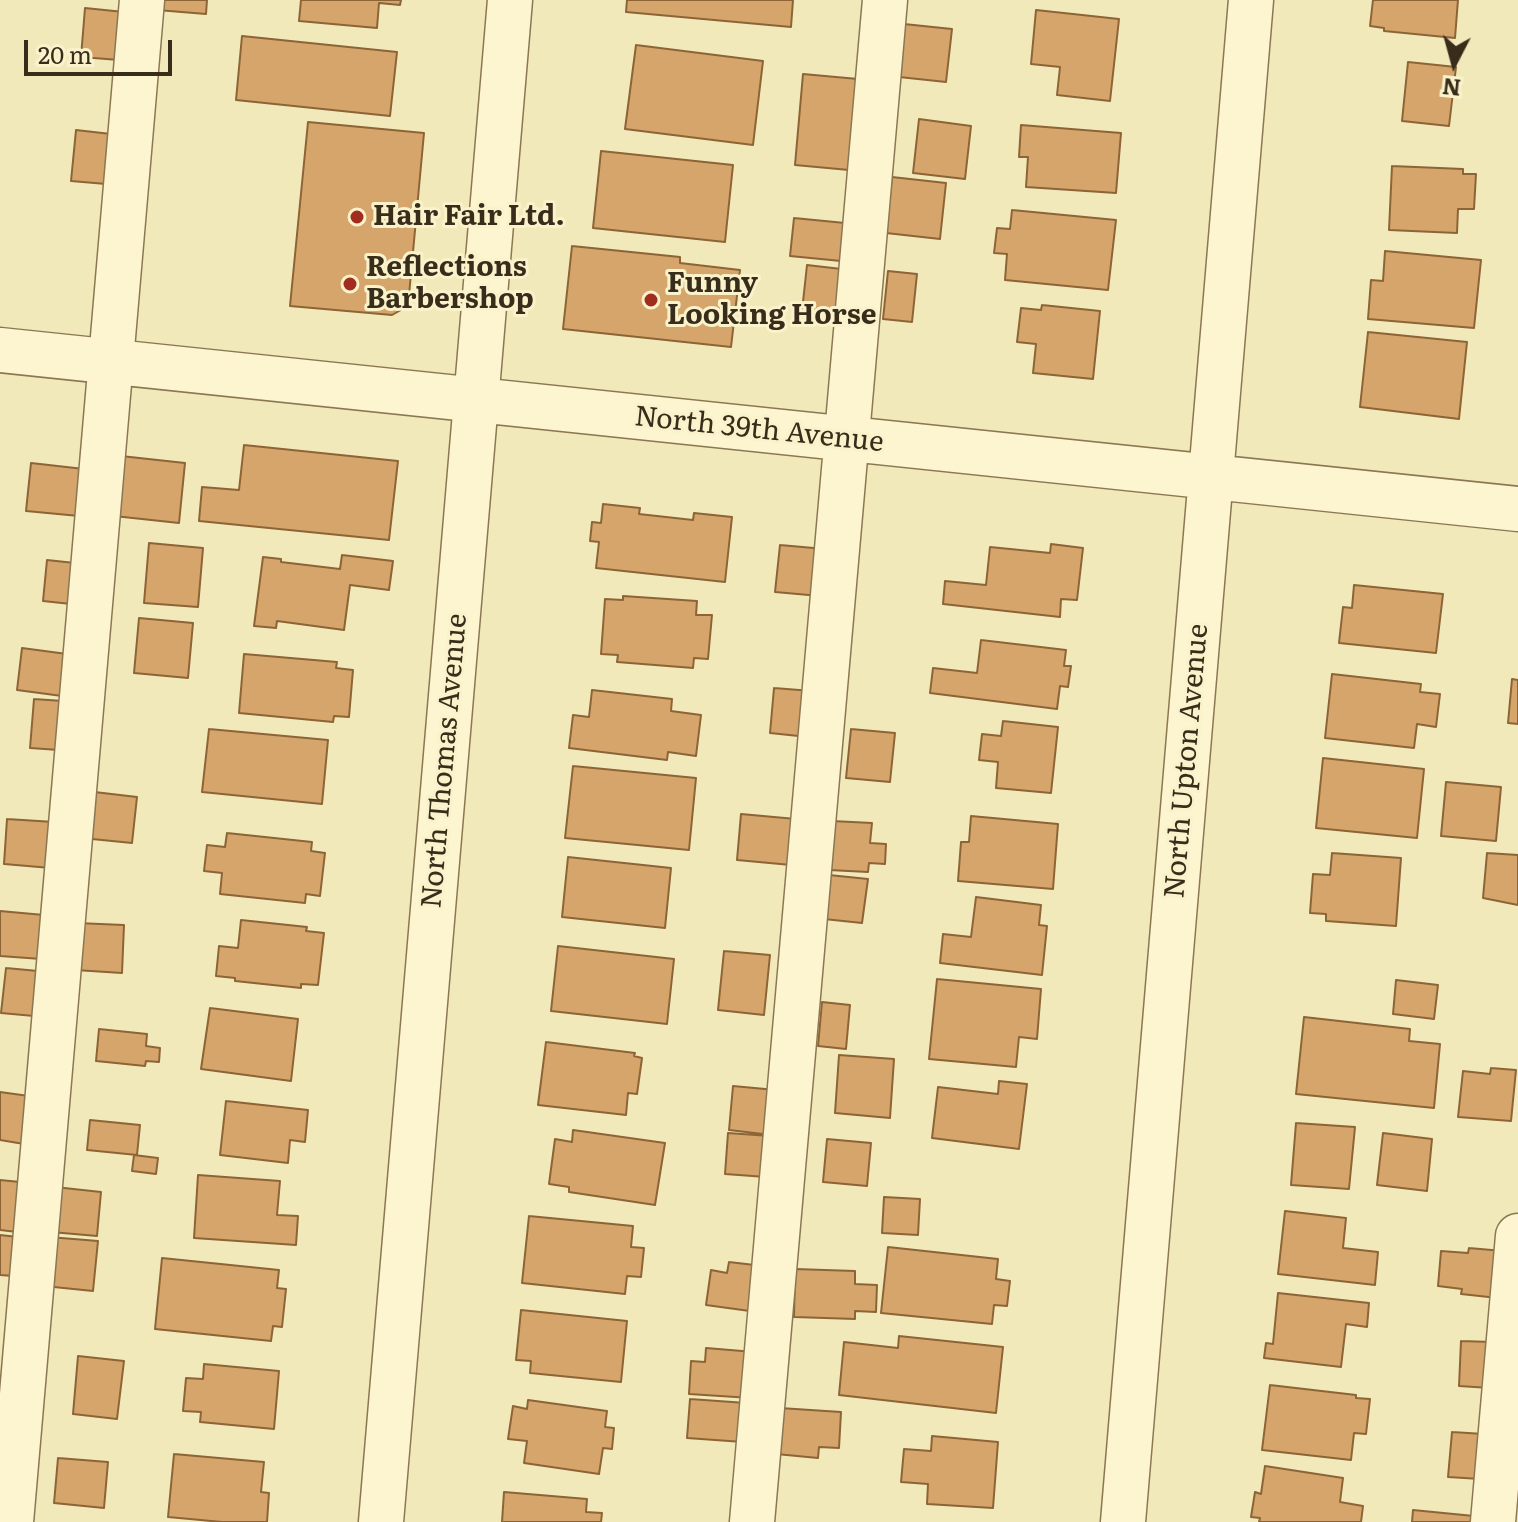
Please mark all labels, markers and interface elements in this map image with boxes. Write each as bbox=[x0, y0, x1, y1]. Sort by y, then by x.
scale bar bbox=[28, 24, 176, 74]
north arrow bbox=[1414, 24, 1494, 104]
text: 20 m bbox=[38, 36, 92, 71]
text: N bbox=[1441, 71, 1462, 106]
place label: Hair Fair Ltd. bbox=[373, 200, 565, 234]
marker: Hair Fair Ltd. bbox=[348, 208, 366, 226]
place label: Reflections Barbershop bbox=[366, 251, 534, 317]
place label: Funny Looking Horse bbox=[667, 267, 877, 333]
marker: Reflections Barbershop bbox=[341, 275, 359, 293]
marker: Funny Looking Horse bbox=[642, 291, 660, 309]
street label: North 39th Avenue bbox=[633, 400, 885, 460]
street label: North Thomas Avenue bbox=[415, 612, 475, 910]
street label: North Upton Avenue bbox=[1158, 622, 1216, 900]

